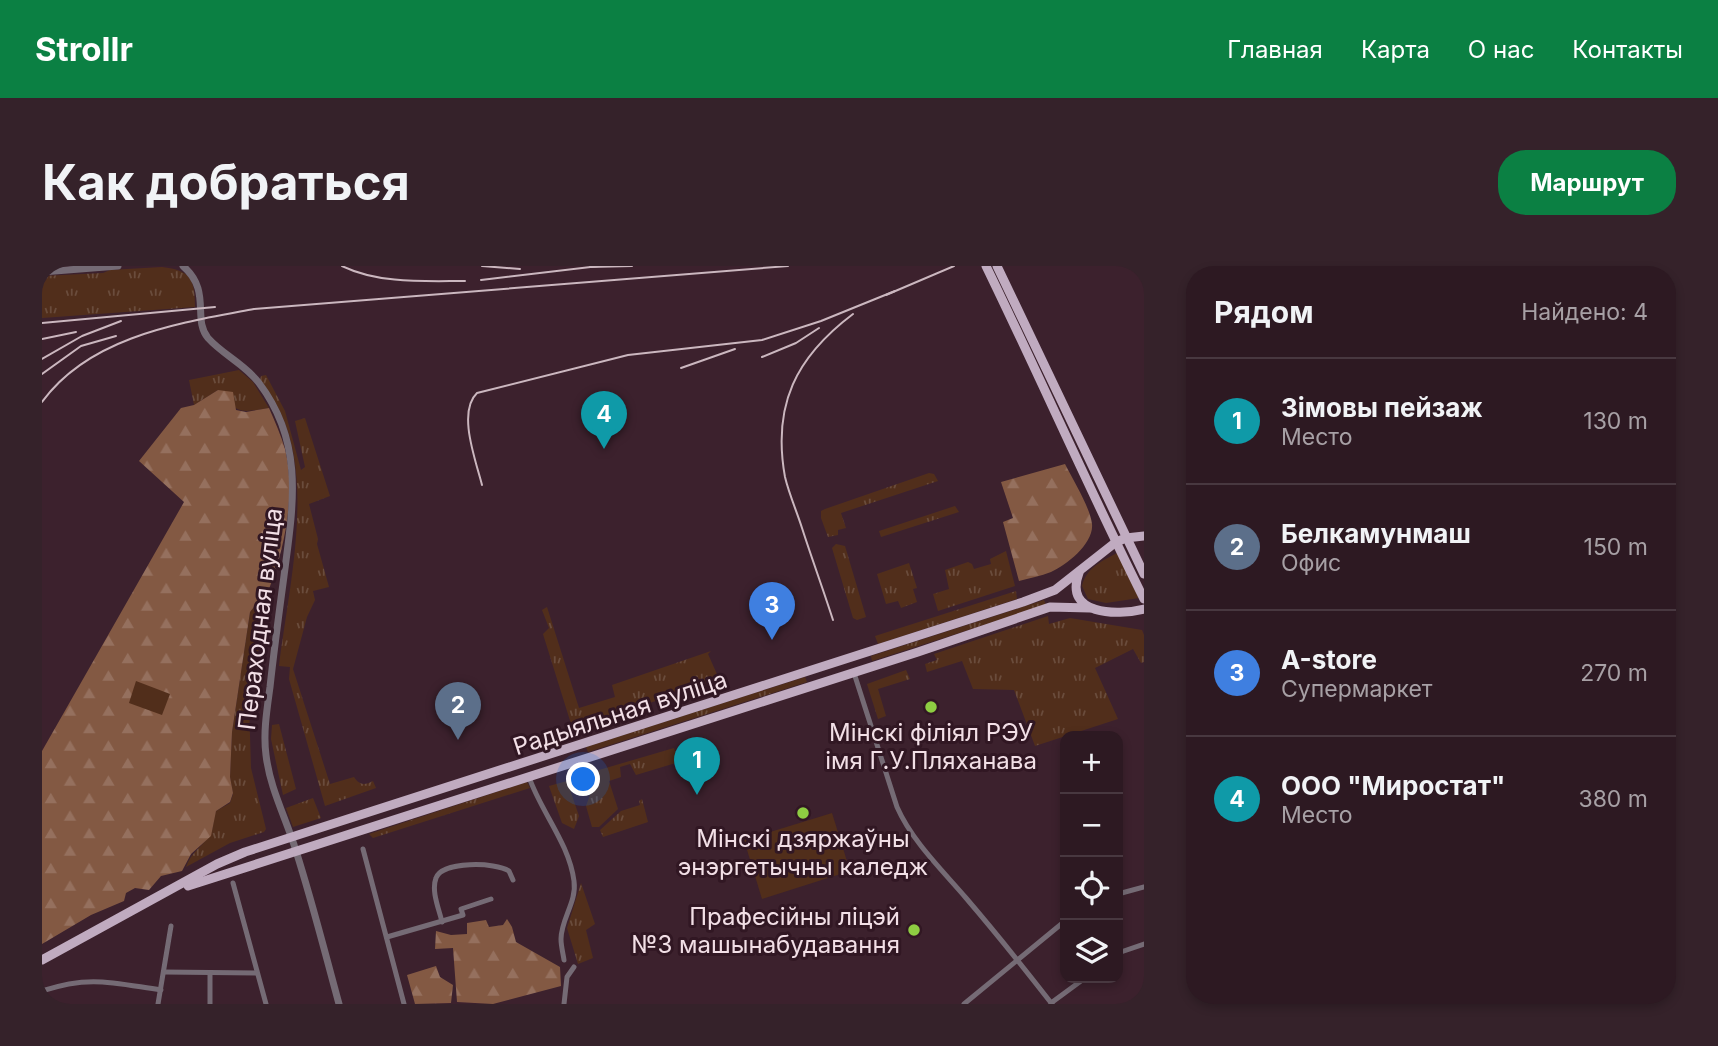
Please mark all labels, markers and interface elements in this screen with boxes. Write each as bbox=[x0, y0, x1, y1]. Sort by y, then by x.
text: Strollr bbox=[35, 29, 133, 69]
text: Главная bbox=[1227, 35, 1323, 64]
text: Карта bbox=[1361, 35, 1430, 64]
text: О нас bbox=[1468, 35, 1534, 64]
text: Контакты bbox=[1572, 35, 1683, 64]
button: Маршрут bbox=[1498, 150, 1676, 215]
text: Как добраться bbox=[42, 153, 410, 212]
text: Рядом bbox=[1214, 294, 1314, 330]
text: Найдено: 4 bbox=[1521, 298, 1648, 326]
pin: 4 bbox=[581, 391, 627, 449]
text: Зімовы пейзаж bbox=[1281, 392, 1483, 423]
text: 1 bbox=[1232, 407, 1242, 435]
text: 130 m bbox=[1583, 407, 1648, 435]
text: Место bbox=[1281, 423, 1352, 451]
street label: Пераходная вуліца bbox=[232, 506, 288, 732]
text: Белкамунмаш bbox=[1281, 518, 1471, 549]
text: 2 bbox=[1230, 533, 1244, 561]
text: 150 m bbox=[1584, 533, 1648, 561]
text: Офис bbox=[1281, 549, 1341, 577]
pin: 3 bbox=[749, 582, 795, 640]
text: А-store bbox=[1281, 644, 1377, 675]
text: 3 bbox=[1230, 659, 1244, 687]
text: 270 m bbox=[1580, 659, 1648, 687]
street label: Радыяльная вуліца bbox=[509, 665, 731, 761]
text: Супермаркет bbox=[1281, 675, 1433, 703]
pin: 2 bbox=[435, 682, 481, 740]
marker: Мінскі філіял РЭУ імя Г.У.Пляханава bbox=[923, 699, 939, 715]
place label: Мінскі філіял РЭУ імя Г.У.Пляханава bbox=[825, 718, 1037, 775]
map controls bbox=[1060, 731, 1123, 983]
button: + bbox=[1060, 731, 1123, 794]
pin: 1 bbox=[674, 737, 720, 795]
your location bbox=[566, 762, 600, 796]
text: ООО "Миростат" bbox=[1281, 770, 1505, 801]
text: 4 bbox=[1229, 785, 1245, 813]
text: 380 m bbox=[1578, 785, 1648, 813]
button: − bbox=[1060, 794, 1123, 857]
text: Место bbox=[1281, 801, 1352, 829]
marker: Мінскі дзяржаўны энэргетычны каледж bbox=[795, 805, 811, 821]
place label: Мінскі дзяржаўны энэргетычны каледж bbox=[678, 824, 928, 881]
button: locate bbox=[1060, 857, 1123, 920]
place label: Прафесійны ліцэй №3 машынабудавання bbox=[631, 902, 900, 959]
button: layers bbox=[1060, 920, 1123, 983]
marker: Прафесійны ліцэй №3 машынабудавання bbox=[906, 922, 922, 938]

